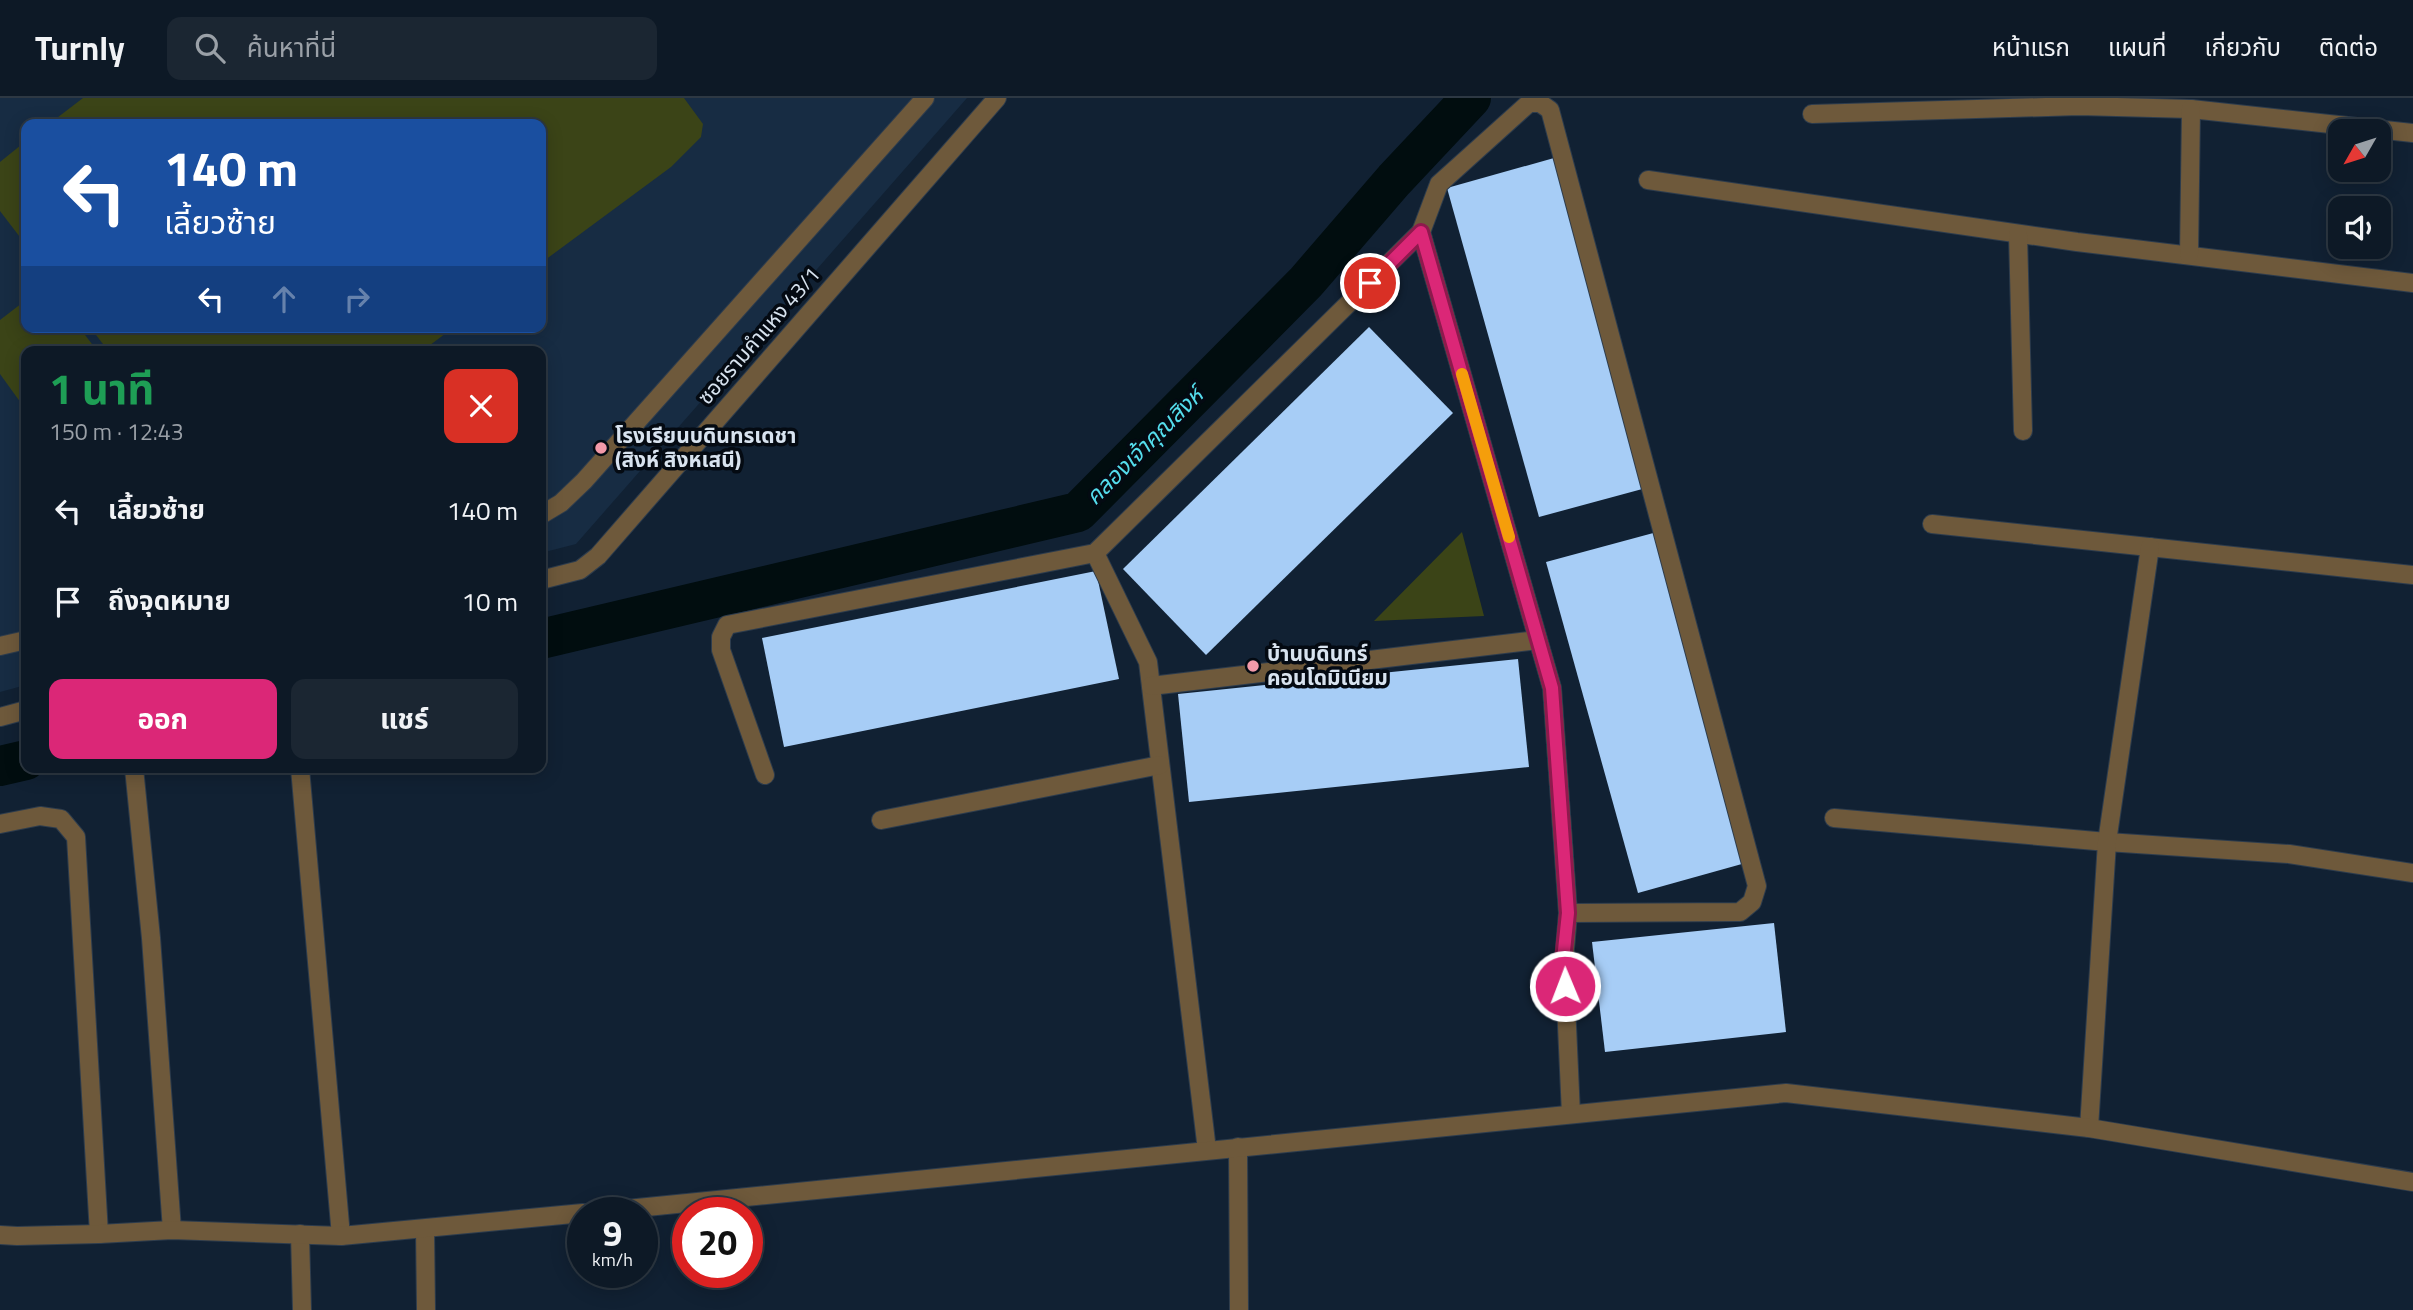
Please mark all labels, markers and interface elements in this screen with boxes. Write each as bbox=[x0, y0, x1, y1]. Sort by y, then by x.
search box bbox=[167, 17, 657, 80]
text: Turnly bbox=[35, 23, 125, 73]
text: ค้นหาที่นี่ bbox=[247, 28, 336, 67]
icon: search bbox=[191, 29, 229, 67]
text: หน้าแรก bbox=[1992, 29, 2070, 65]
text: แผนที่ bbox=[2108, 29, 2166, 65]
text: เกี่ยวกับ bbox=[2204, 29, 2281, 65]
text: ติดต่อ bbox=[2319, 29, 2378, 65]
north arrow bbox=[2328, 119, 2390, 182]
map controls bbox=[2328, 119, 2391, 259]
text: 140 m bbox=[164, 130, 298, 205]
icon: left bbox=[49, 147, 140, 238]
button: sound bbox=[2328, 196, 2391, 259]
text: เลี้ยวซ้าย bbox=[164, 198, 276, 246]
pin bbox=[1340, 253, 1400, 313]
street label: ซอยรามคำแหง 43/1 bbox=[689, 259, 827, 411]
icon: arrive bbox=[1351, 264, 1389, 302]
icon: left bbox=[192, 280, 230, 318]
icon: ahead bbox=[265, 280, 303, 318]
icon: right bbox=[338, 280, 376, 318]
text: 1 นาที bbox=[49, 356, 154, 420]
button: close bbox=[444, 369, 518, 443]
water label: คลองเจ้าคุณสิงห์ bbox=[1077, 375, 1214, 513]
text: 150 m · 12:43 bbox=[49, 414, 184, 449]
place label: โรงเรียนบดินทรเดชา (สิงห์ สิงหเสนี) bbox=[615, 419, 796, 475]
marker: โรงเรียนบดินทรเดชา (สิงห์ สิงหเสนี) bbox=[593, 440, 609, 456]
text: เลี้ยวซ้าย bbox=[108, 490, 205, 529]
text: 140 m bbox=[447, 491, 518, 530]
icon: left bbox=[49, 492, 87, 530]
text: ถึงจุดหมาย bbox=[108, 581, 231, 620]
text: 10 m bbox=[461, 582, 518, 621]
icon: arrive bbox=[49, 583, 87, 621]
place label: บ้านบดินทร์ คอนโดมิเนียม bbox=[1267, 637, 1388, 693]
marker: บ้านบดินทร์ คอนโดมิเนียม bbox=[1245, 658, 1261, 674]
button: ออก bbox=[49, 679, 277, 759]
button: แชร์ bbox=[291, 679, 518, 759]
position arrow bbox=[1528, 949, 1602, 1023]
speed limit sign: 20 bbox=[672, 1197, 763, 1288]
text: 9 bbox=[603, 1206, 622, 1260]
text: km/h bbox=[592, 1246, 633, 1273]

